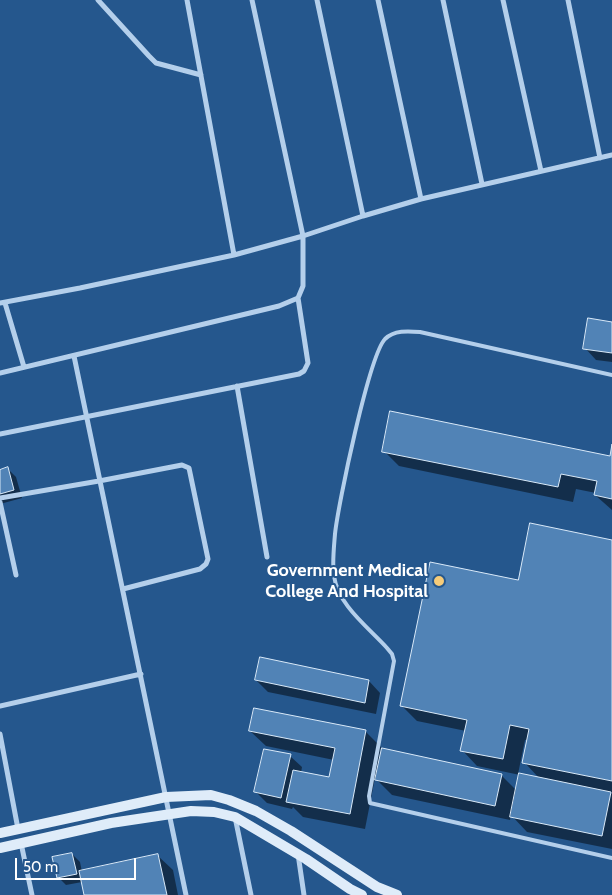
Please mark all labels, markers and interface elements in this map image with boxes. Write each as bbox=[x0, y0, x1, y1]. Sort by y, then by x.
place label: Government Medical College And Hospital bbox=[265, 560, 428, 602]
marker: Government Medical College And Hospital bbox=[432, 574, 446, 588]
scale bar bbox=[18, 848, 139, 880]
text: 50 m bbox=[23, 858, 58, 876]

